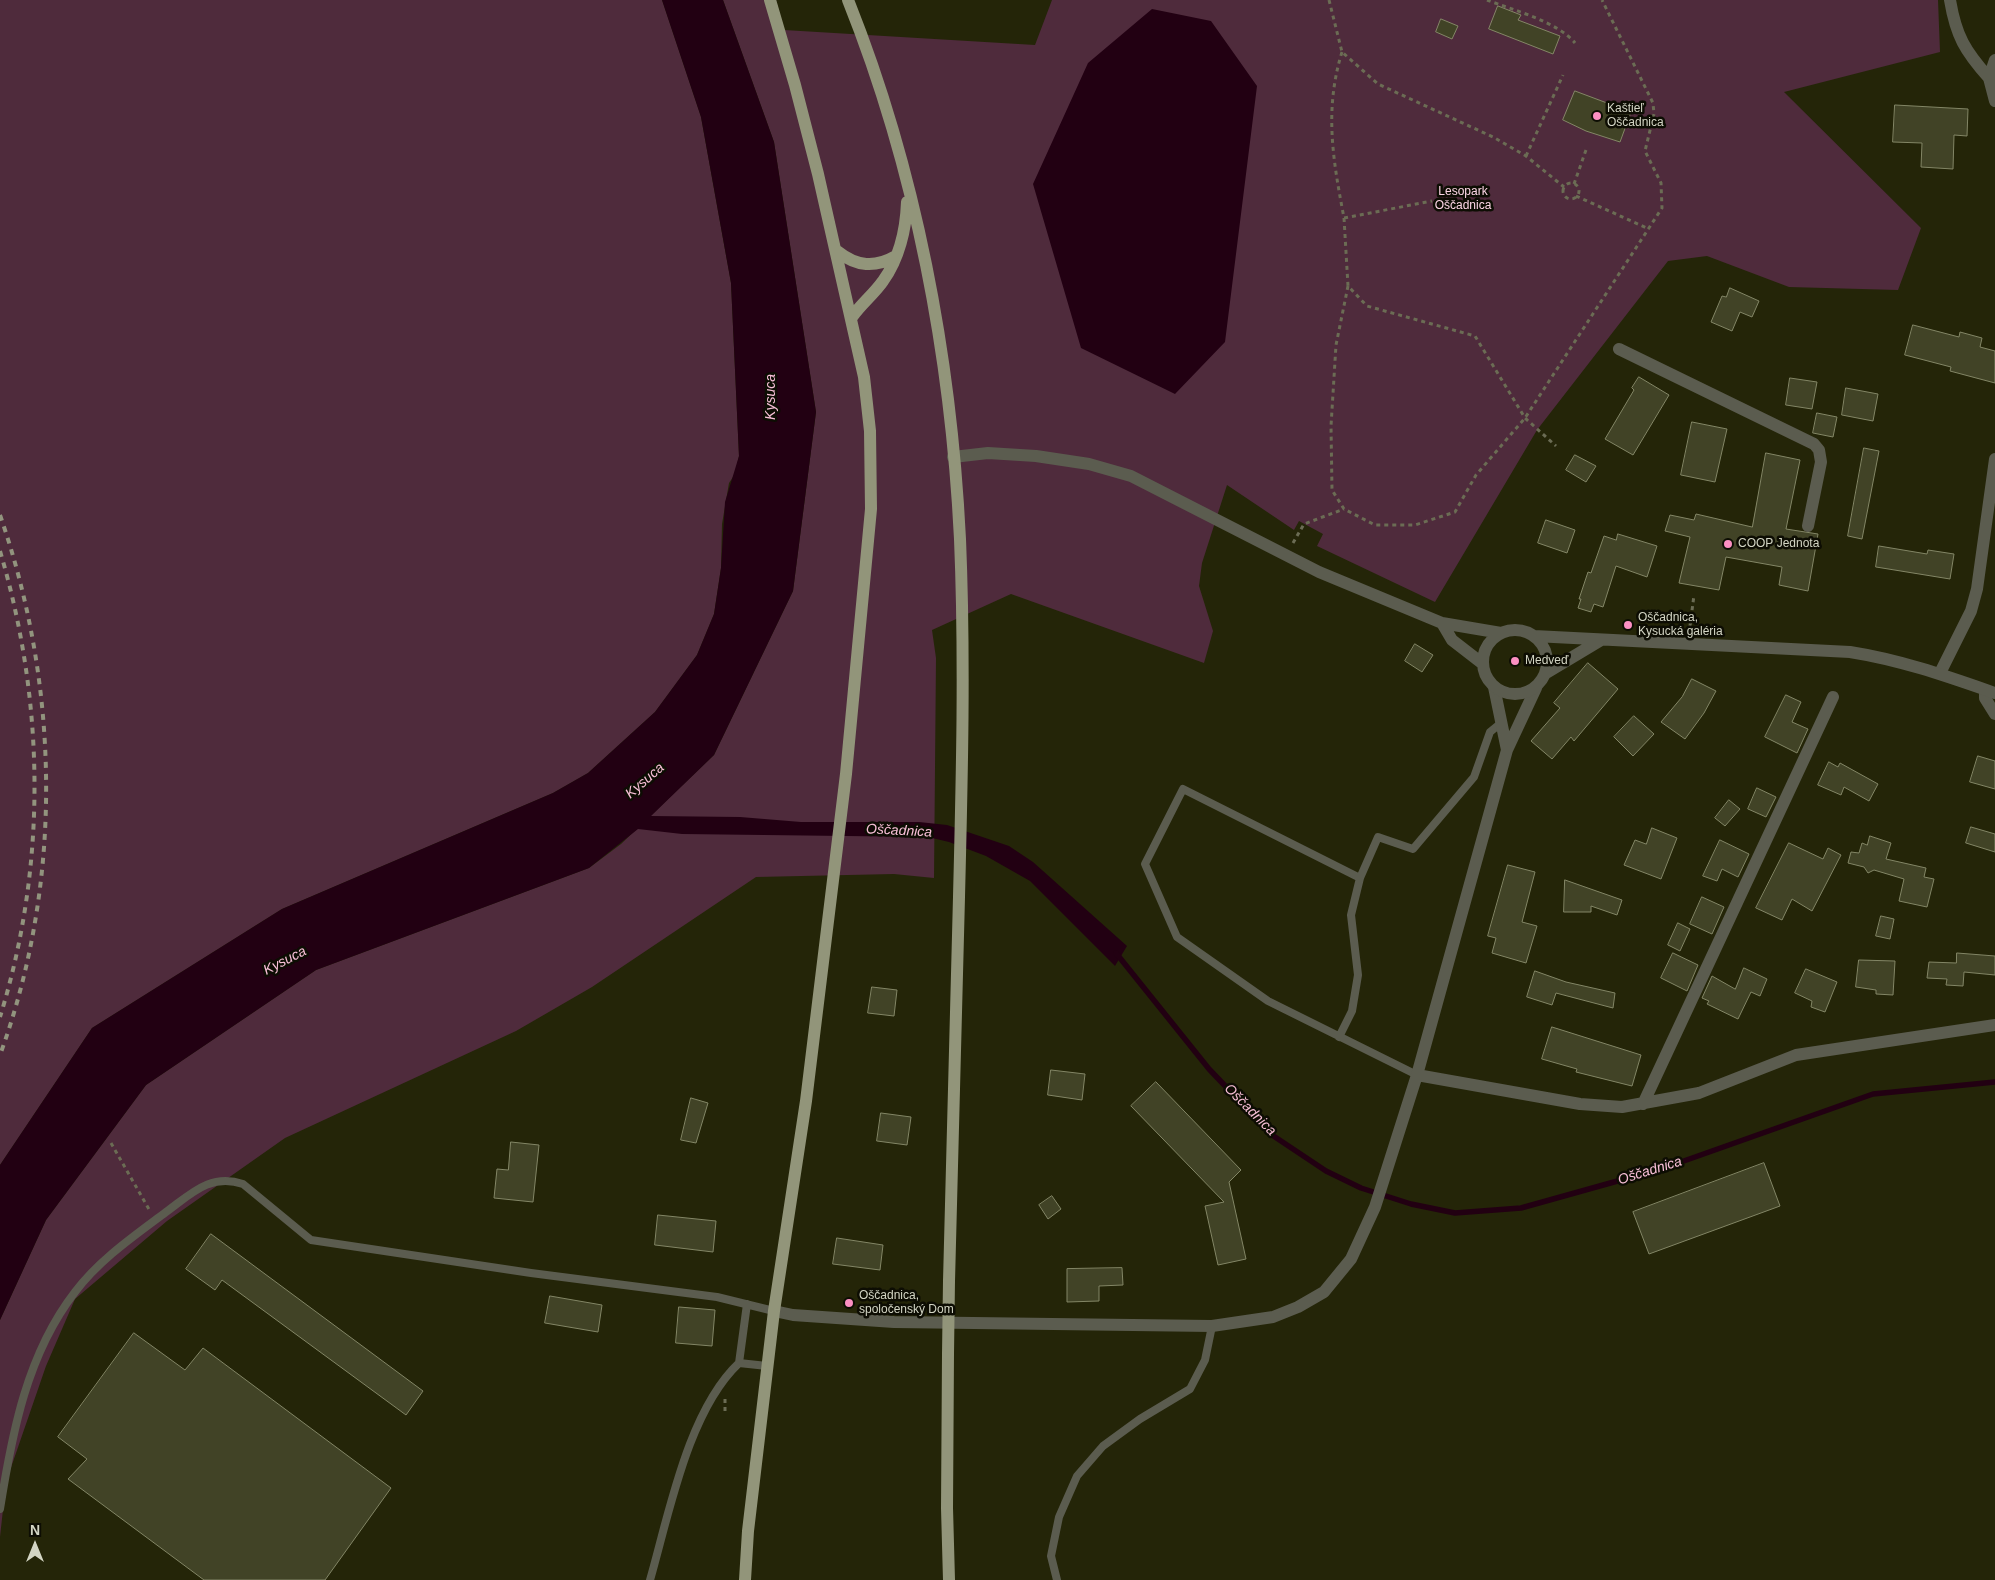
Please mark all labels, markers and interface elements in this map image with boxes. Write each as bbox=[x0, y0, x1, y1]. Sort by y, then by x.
place label: Kaštieľ Oščadnica bbox=[1607, 102, 1664, 130]
marker: Kaštieľ Oščadnica bbox=[1591, 110, 1603, 122]
park label: Lesopark Oščadnica bbox=[1435, 185, 1491, 213]
water label: Kysuca bbox=[763, 374, 779, 420]
place label: COOP Jednota bbox=[1738, 537, 1819, 551]
marker: COOP Jednota bbox=[1722, 538, 1734, 550]
place label: Oščadnica, Kysucká galéria bbox=[1638, 611, 1723, 639]
marker: Oščadnica, Kysucká galéria bbox=[1622, 619, 1634, 631]
place label: Medveď bbox=[1525, 654, 1568, 668]
marker: Medveď bbox=[1509, 655, 1521, 667]
water label: Kysuca bbox=[622, 760, 668, 802]
water label: Oščadnica bbox=[866, 821, 932, 841]
water label: Kysuca bbox=[261, 943, 309, 979]
water label: Oščadnica bbox=[1221, 1081, 1279, 1139]
water label: Oščadnica bbox=[1616, 1153, 1684, 1189]
place label: Oščadnica, spoločenský Dom bbox=[859, 1289, 954, 1317]
marker: Oščadnica, spoločenský Dom bbox=[843, 1297, 855, 1309]
north arrow bbox=[10, 1520, 60, 1570]
text: N bbox=[30, 1522, 40, 1538]

